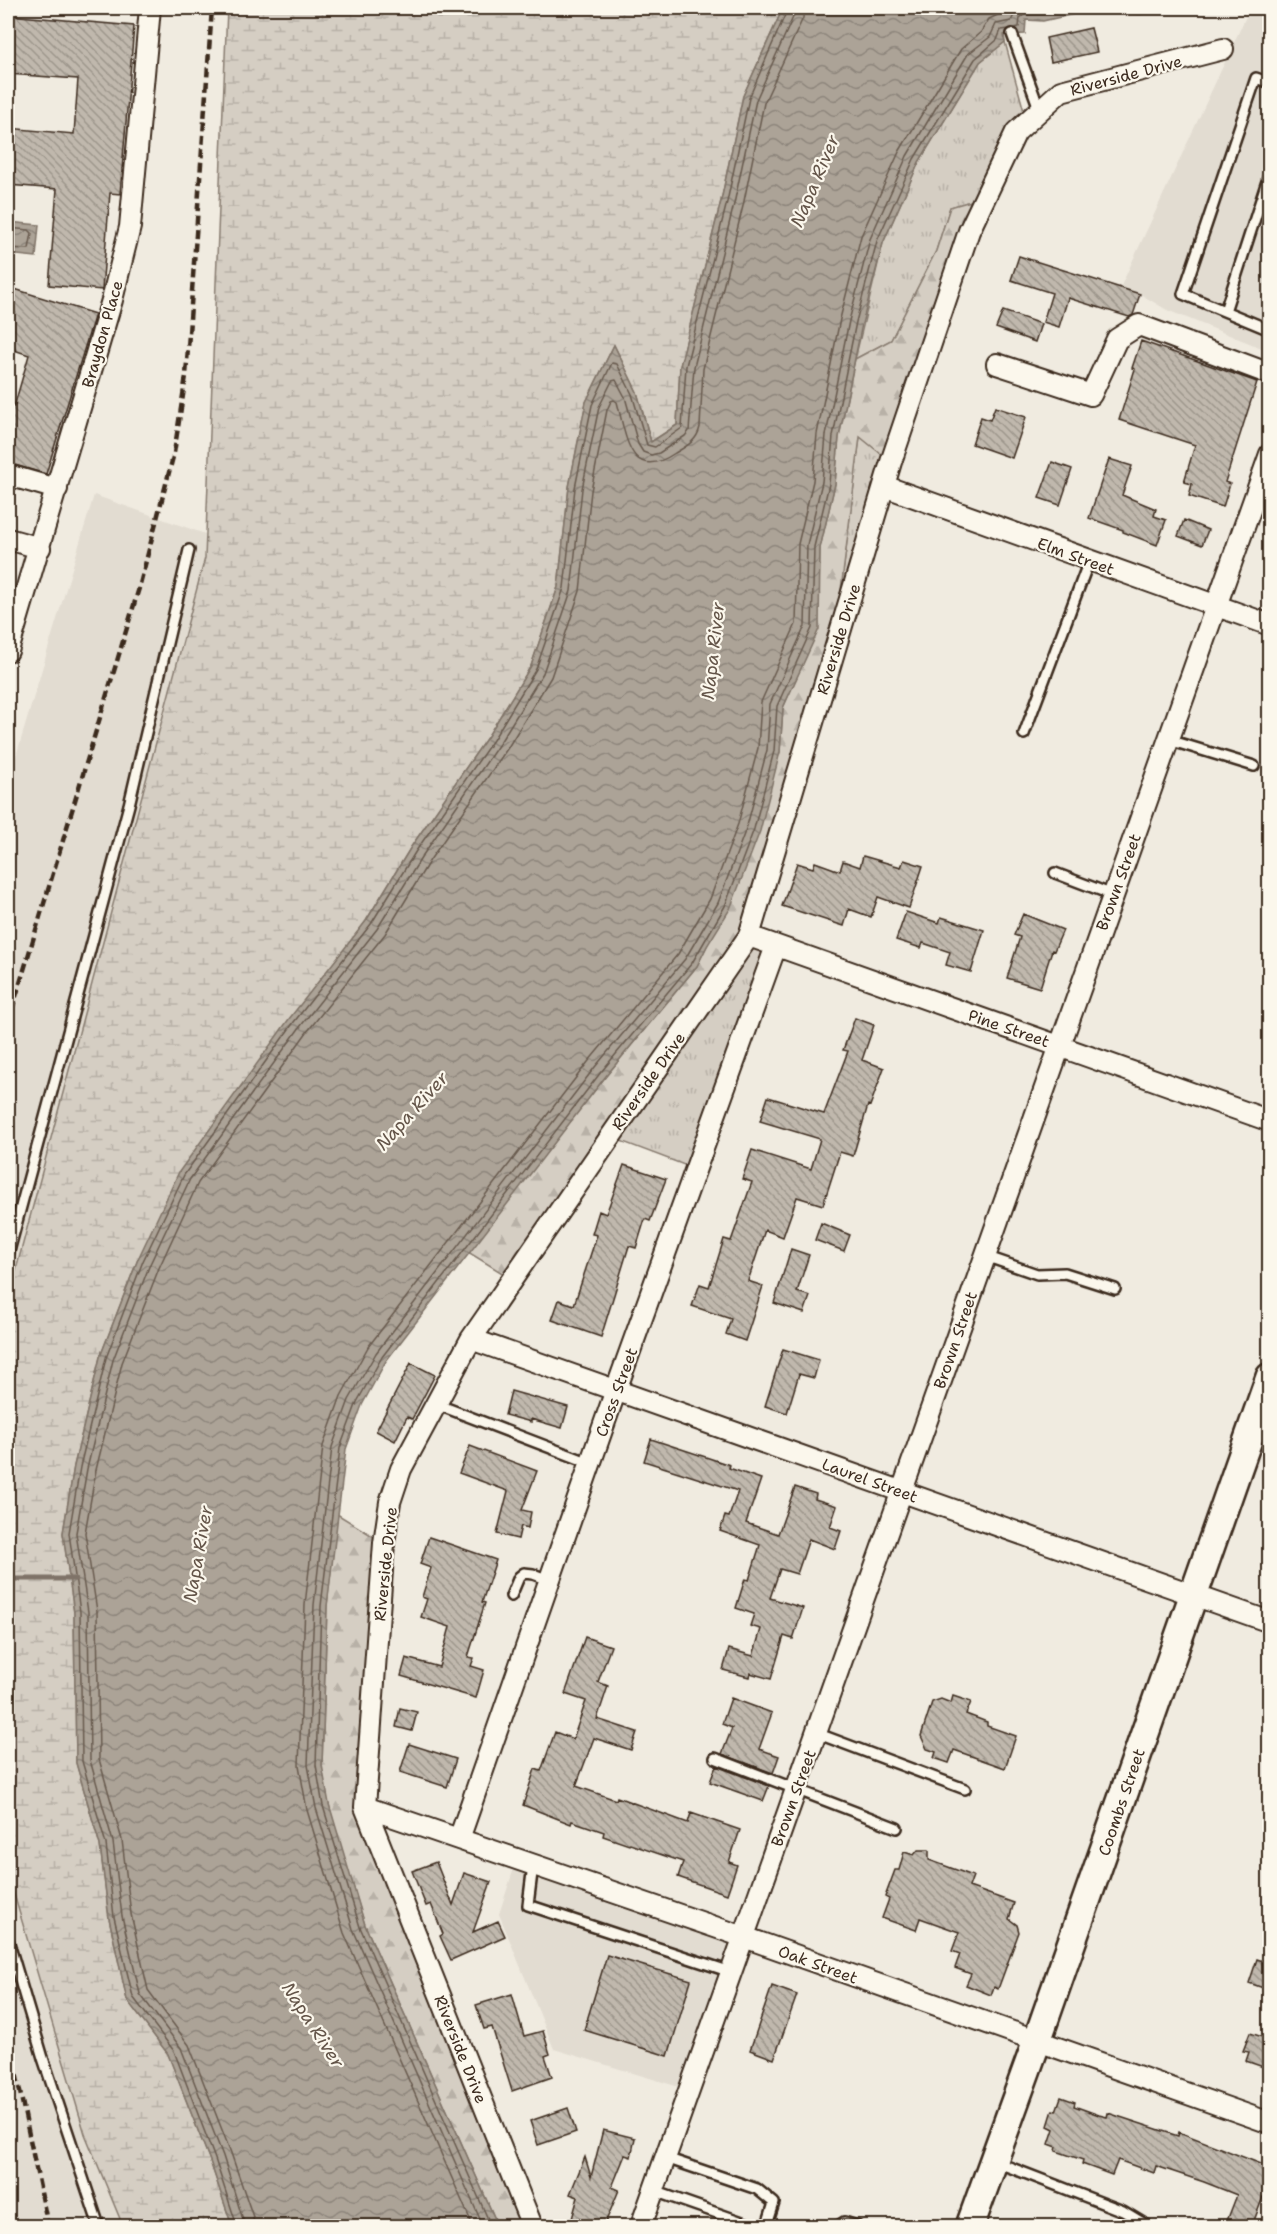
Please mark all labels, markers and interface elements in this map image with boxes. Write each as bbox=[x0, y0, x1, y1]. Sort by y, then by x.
street label: Riverside Drive bbox=[1068, 50, 1184, 101]
water label: Napa River bbox=[785, 131, 845, 231]
street label: Braydon Place bbox=[77, 278, 128, 390]
street label: Elm Street bbox=[1034, 533, 1117, 580]
street label: Riverside Drive bbox=[812, 581, 865, 697]
water label: Napa River bbox=[696, 601, 730, 701]
street label: Brown Street bbox=[1091, 831, 1146, 934]
street label: Pine Street bbox=[965, 1005, 1052, 1052]
street label: Riverside Drive bbox=[607, 1028, 690, 1134]
water label: Napa River bbox=[370, 1066, 454, 1155]
street label: Brown Street bbox=[929, 1289, 982, 1392]
street label: Cross Street bbox=[591, 1345, 642, 1440]
street label: Laurel Street bbox=[819, 1453, 921, 1508]
water label: Napa River bbox=[178, 1503, 218, 1604]
street label: Riverside Drive bbox=[369, 1506, 402, 1622]
street label: Coombs Street bbox=[1093, 1746, 1150, 1859]
street label: Brown Street bbox=[766, 1747, 821, 1850]
street label: Oak Street bbox=[775, 1940, 860, 1989]
water label: Napa River bbox=[276, 1977, 350, 2073]
street label: Riverside Drive bbox=[429, 1992, 492, 2106]

